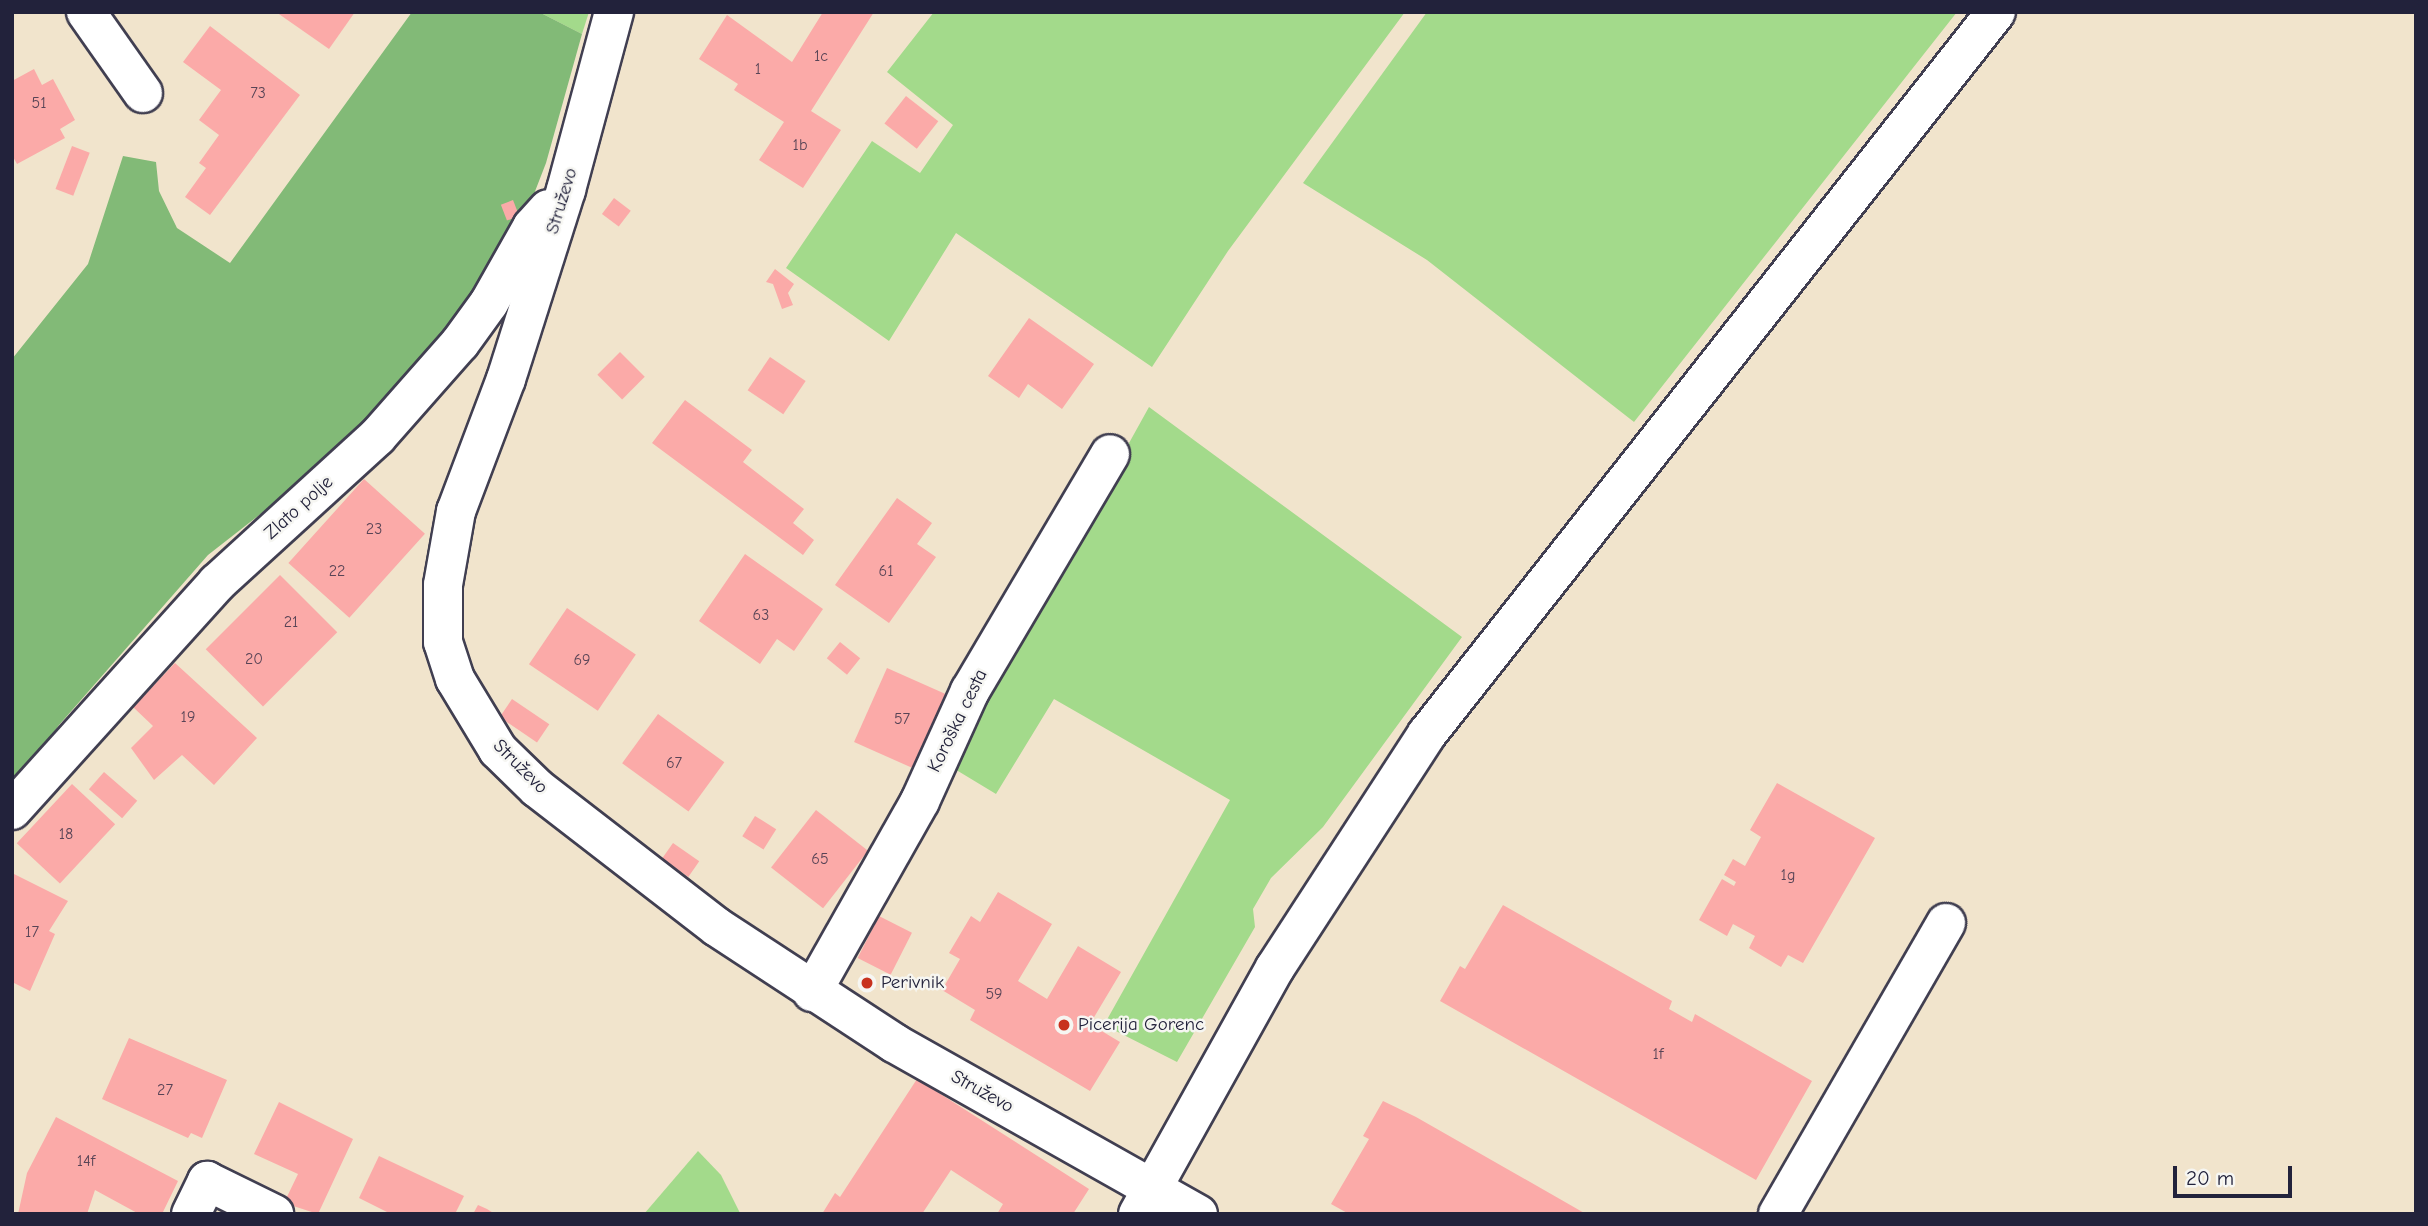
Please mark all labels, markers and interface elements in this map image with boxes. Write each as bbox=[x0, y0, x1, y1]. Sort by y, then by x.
house number: 1c bbox=[814, 46, 828, 66]
house number: 1 bbox=[755, 59, 761, 79]
house number: 73 bbox=[250, 83, 266, 103]
house number: 51 bbox=[31, 93, 47, 113]
house number: 1b bbox=[793, 135, 807, 155]
street label: Struževo bbox=[541, 165, 583, 237]
street label: Zlato polje bbox=[260, 471, 338, 545]
house number: 23 bbox=[366, 519, 382, 539]
house number: 22 bbox=[329, 561, 345, 581]
house number: 61 bbox=[878, 561, 894, 581]
house number: 63 bbox=[753, 605, 769, 625]
house number: 21 bbox=[284, 612, 298, 632]
house number: 20 bbox=[245, 649, 263, 669]
house number: 69 bbox=[573, 650, 591, 670]
street label: Koroška cesta bbox=[923, 666, 993, 776]
house number: 19 bbox=[181, 707, 195, 727]
house number: 57 bbox=[894, 709, 910, 729]
street label: Struževo bbox=[488, 735, 552, 799]
house number: 67 bbox=[666, 753, 682, 773]
house number: 18 bbox=[59, 824, 73, 844]
house number: 65 bbox=[811, 849, 829, 869]
house number: 1g bbox=[1781, 865, 1795, 885]
house number: 17 bbox=[25, 922, 39, 942]
place label: Perivnik bbox=[881, 972, 944, 994]
marker: Perivnik bbox=[859, 975, 875, 991]
house number: 59 bbox=[985, 984, 1003, 1004]
place label: Picerija Gorenc bbox=[1078, 1014, 1204, 1036]
marker: Picerija Gorenc bbox=[1056, 1017, 1072, 1033]
house number: 1f bbox=[1653, 1044, 1663, 1064]
street label: Struževo bbox=[947, 1066, 1017, 1118]
house number: 27 bbox=[157, 1080, 173, 1100]
house number: 14f bbox=[77, 1151, 95, 1171]
scale bar bbox=[2176, 1152, 2295, 1196]
text: 20 m bbox=[2186, 1166, 2234, 1190]

